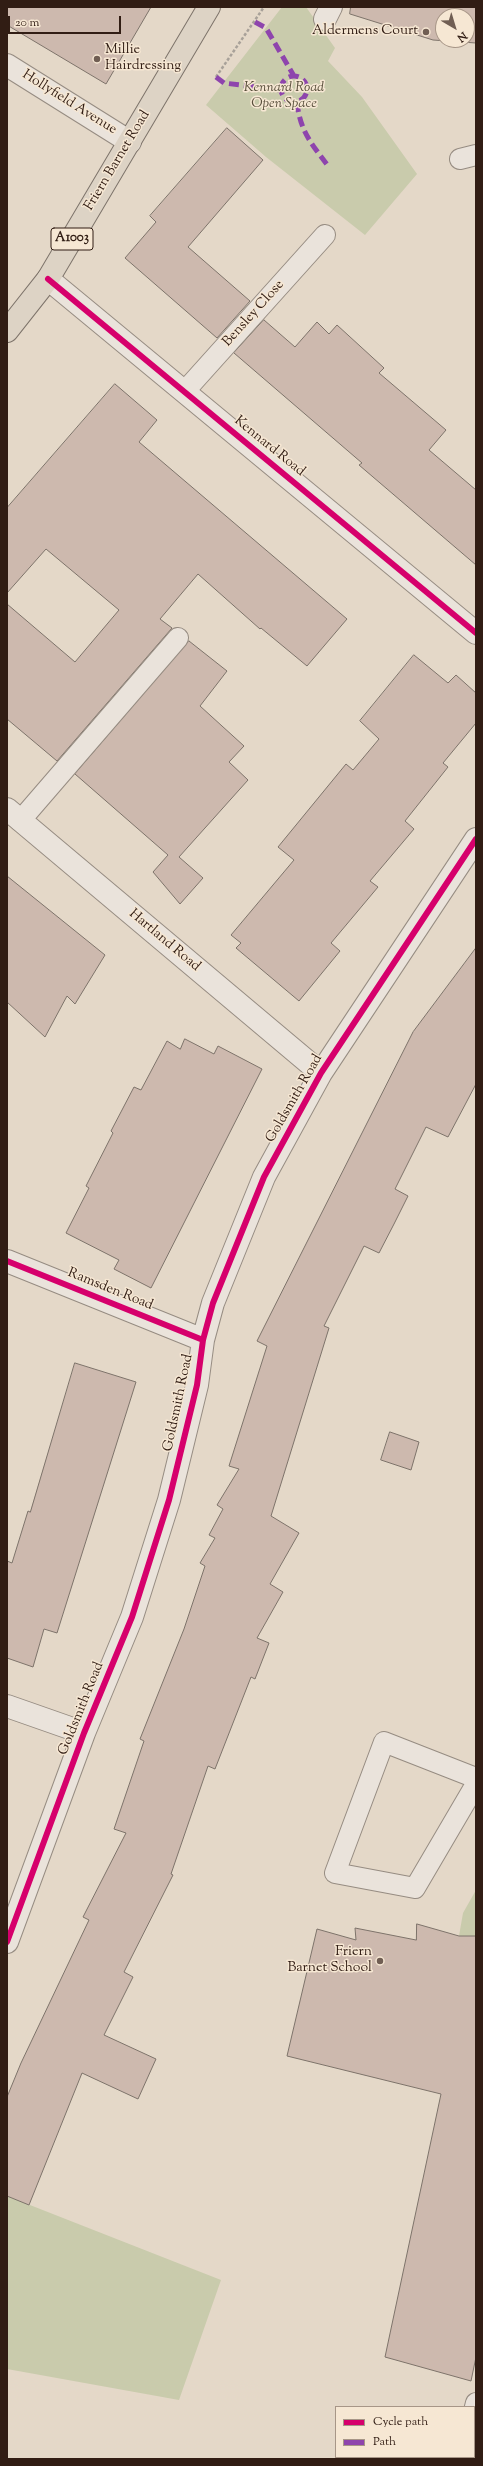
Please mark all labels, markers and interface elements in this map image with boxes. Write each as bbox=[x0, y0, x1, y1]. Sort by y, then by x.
scale bar bbox=[10, 8, 123, 34]
north arrow bbox=[435, 8, 475, 48]
text: 20 m bbox=[15, 14, 39, 32]
place label: Aldermens Court bbox=[312, 24, 418, 40]
marker: Aldermens Court bbox=[421, 27, 431, 37]
text: N bbox=[453, 28, 470, 46]
place label: Millie Hairdressing bbox=[105, 43, 181, 76]
marker: Millie Hairdressing bbox=[92, 54, 102, 64]
street label: Hollyfield Avenue bbox=[18, 67, 120, 139]
park label: Kennard Road Open Space bbox=[244, 81, 324, 114]
street label: Friern Barnet Road bbox=[81, 108, 155, 214]
road number: A1003 bbox=[51, 228, 93, 250]
street label: Bensley Close bbox=[220, 277, 288, 351]
street label: Kennard Road bbox=[230, 413, 308, 481]
street label: Hartland Road bbox=[125, 906, 203, 976]
street label: Goldsmith Road bbox=[263, 1052, 327, 1146]
street label: Ramsden Road bbox=[65, 1265, 155, 1315]
street label: Goldsmith Road bbox=[160, 1353, 198, 1453]
street label: Goldsmith Road bbox=[56, 1660, 108, 1758]
place label: Friern Barnet School bbox=[287, 1945, 372, 1978]
marker: Friern Barnet School bbox=[375, 1956, 385, 1966]
legend bbox=[335, 2406, 475, 2458]
text: Cycle path bbox=[373, 2413, 428, 2431]
text: Path bbox=[373, 2433, 396, 2451]

